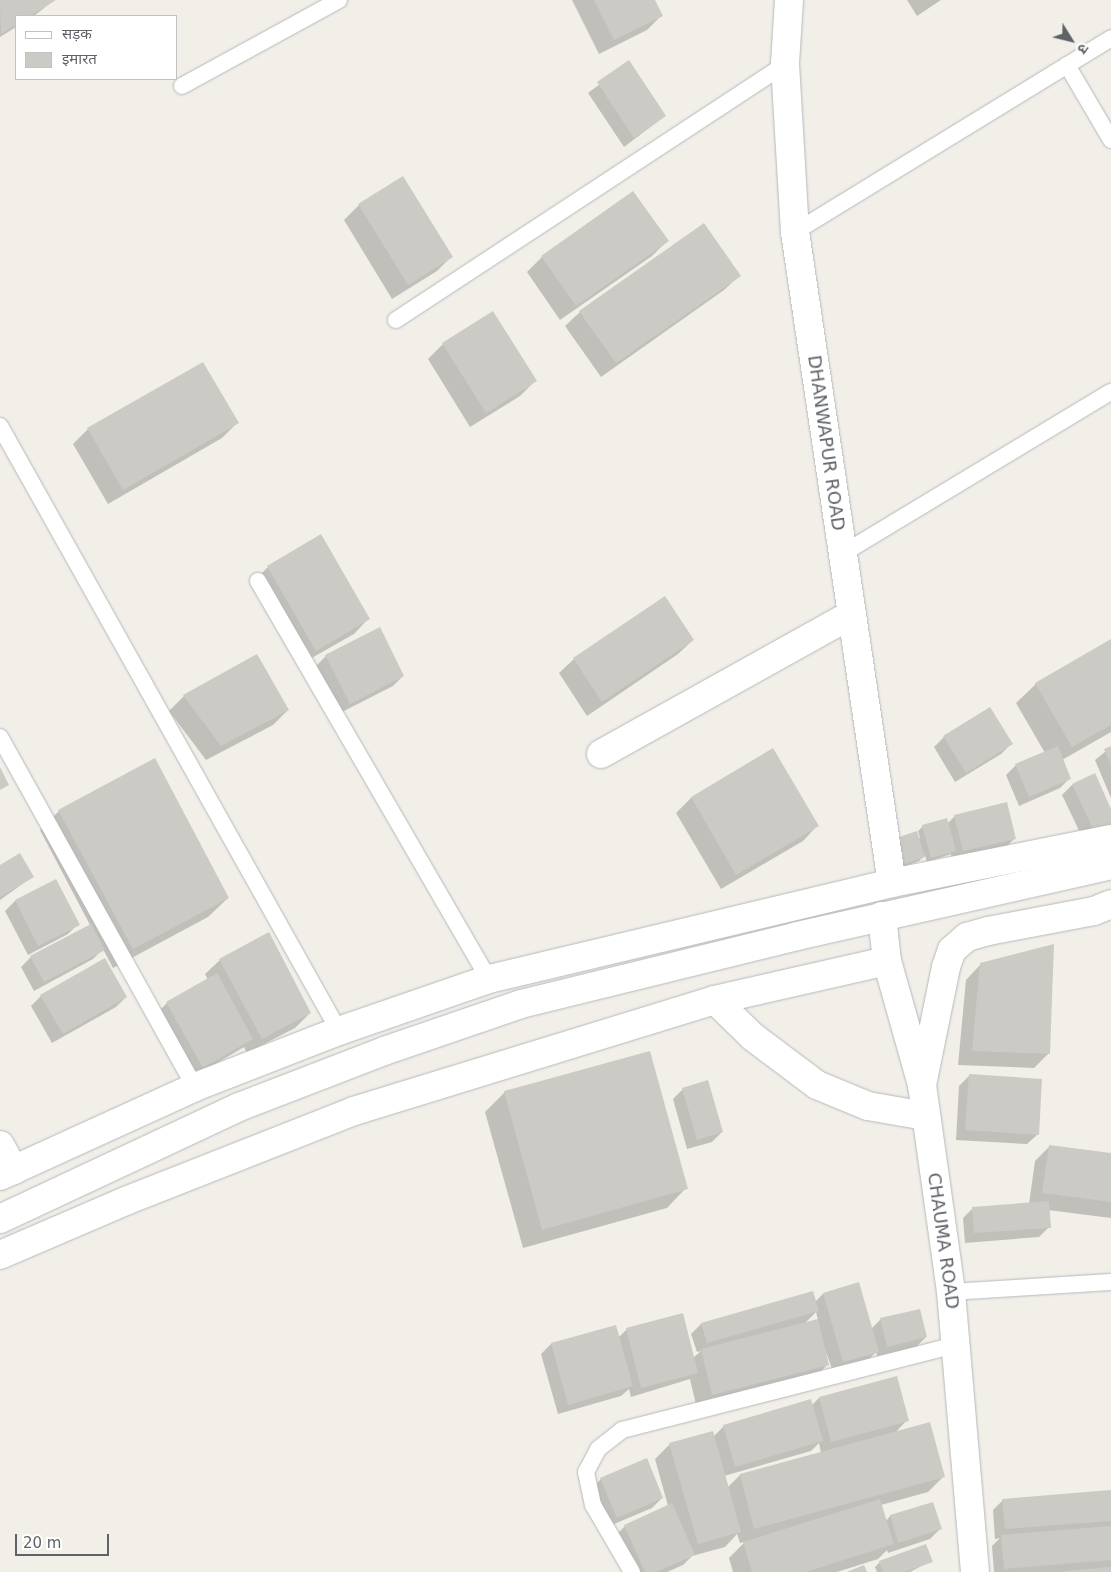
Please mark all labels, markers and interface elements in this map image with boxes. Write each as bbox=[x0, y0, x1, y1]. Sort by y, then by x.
legend bbox=[15, 15, 178, 80]
north arrow bbox=[1046, 15, 1096, 65]
text: सड़क bbox=[62, 25, 92, 43]
text: उ bbox=[1074, 41, 1092, 57]
text: इमारत bbox=[62, 50, 97, 68]
street label: DHANWAPUR ROAD bbox=[803, 354, 849, 532]
street label: CHAUMA ROAD bbox=[923, 1171, 963, 1311]
scale bar bbox=[18, 1524, 111, 1556]
text: 20 m bbox=[23, 1534, 61, 1552]

